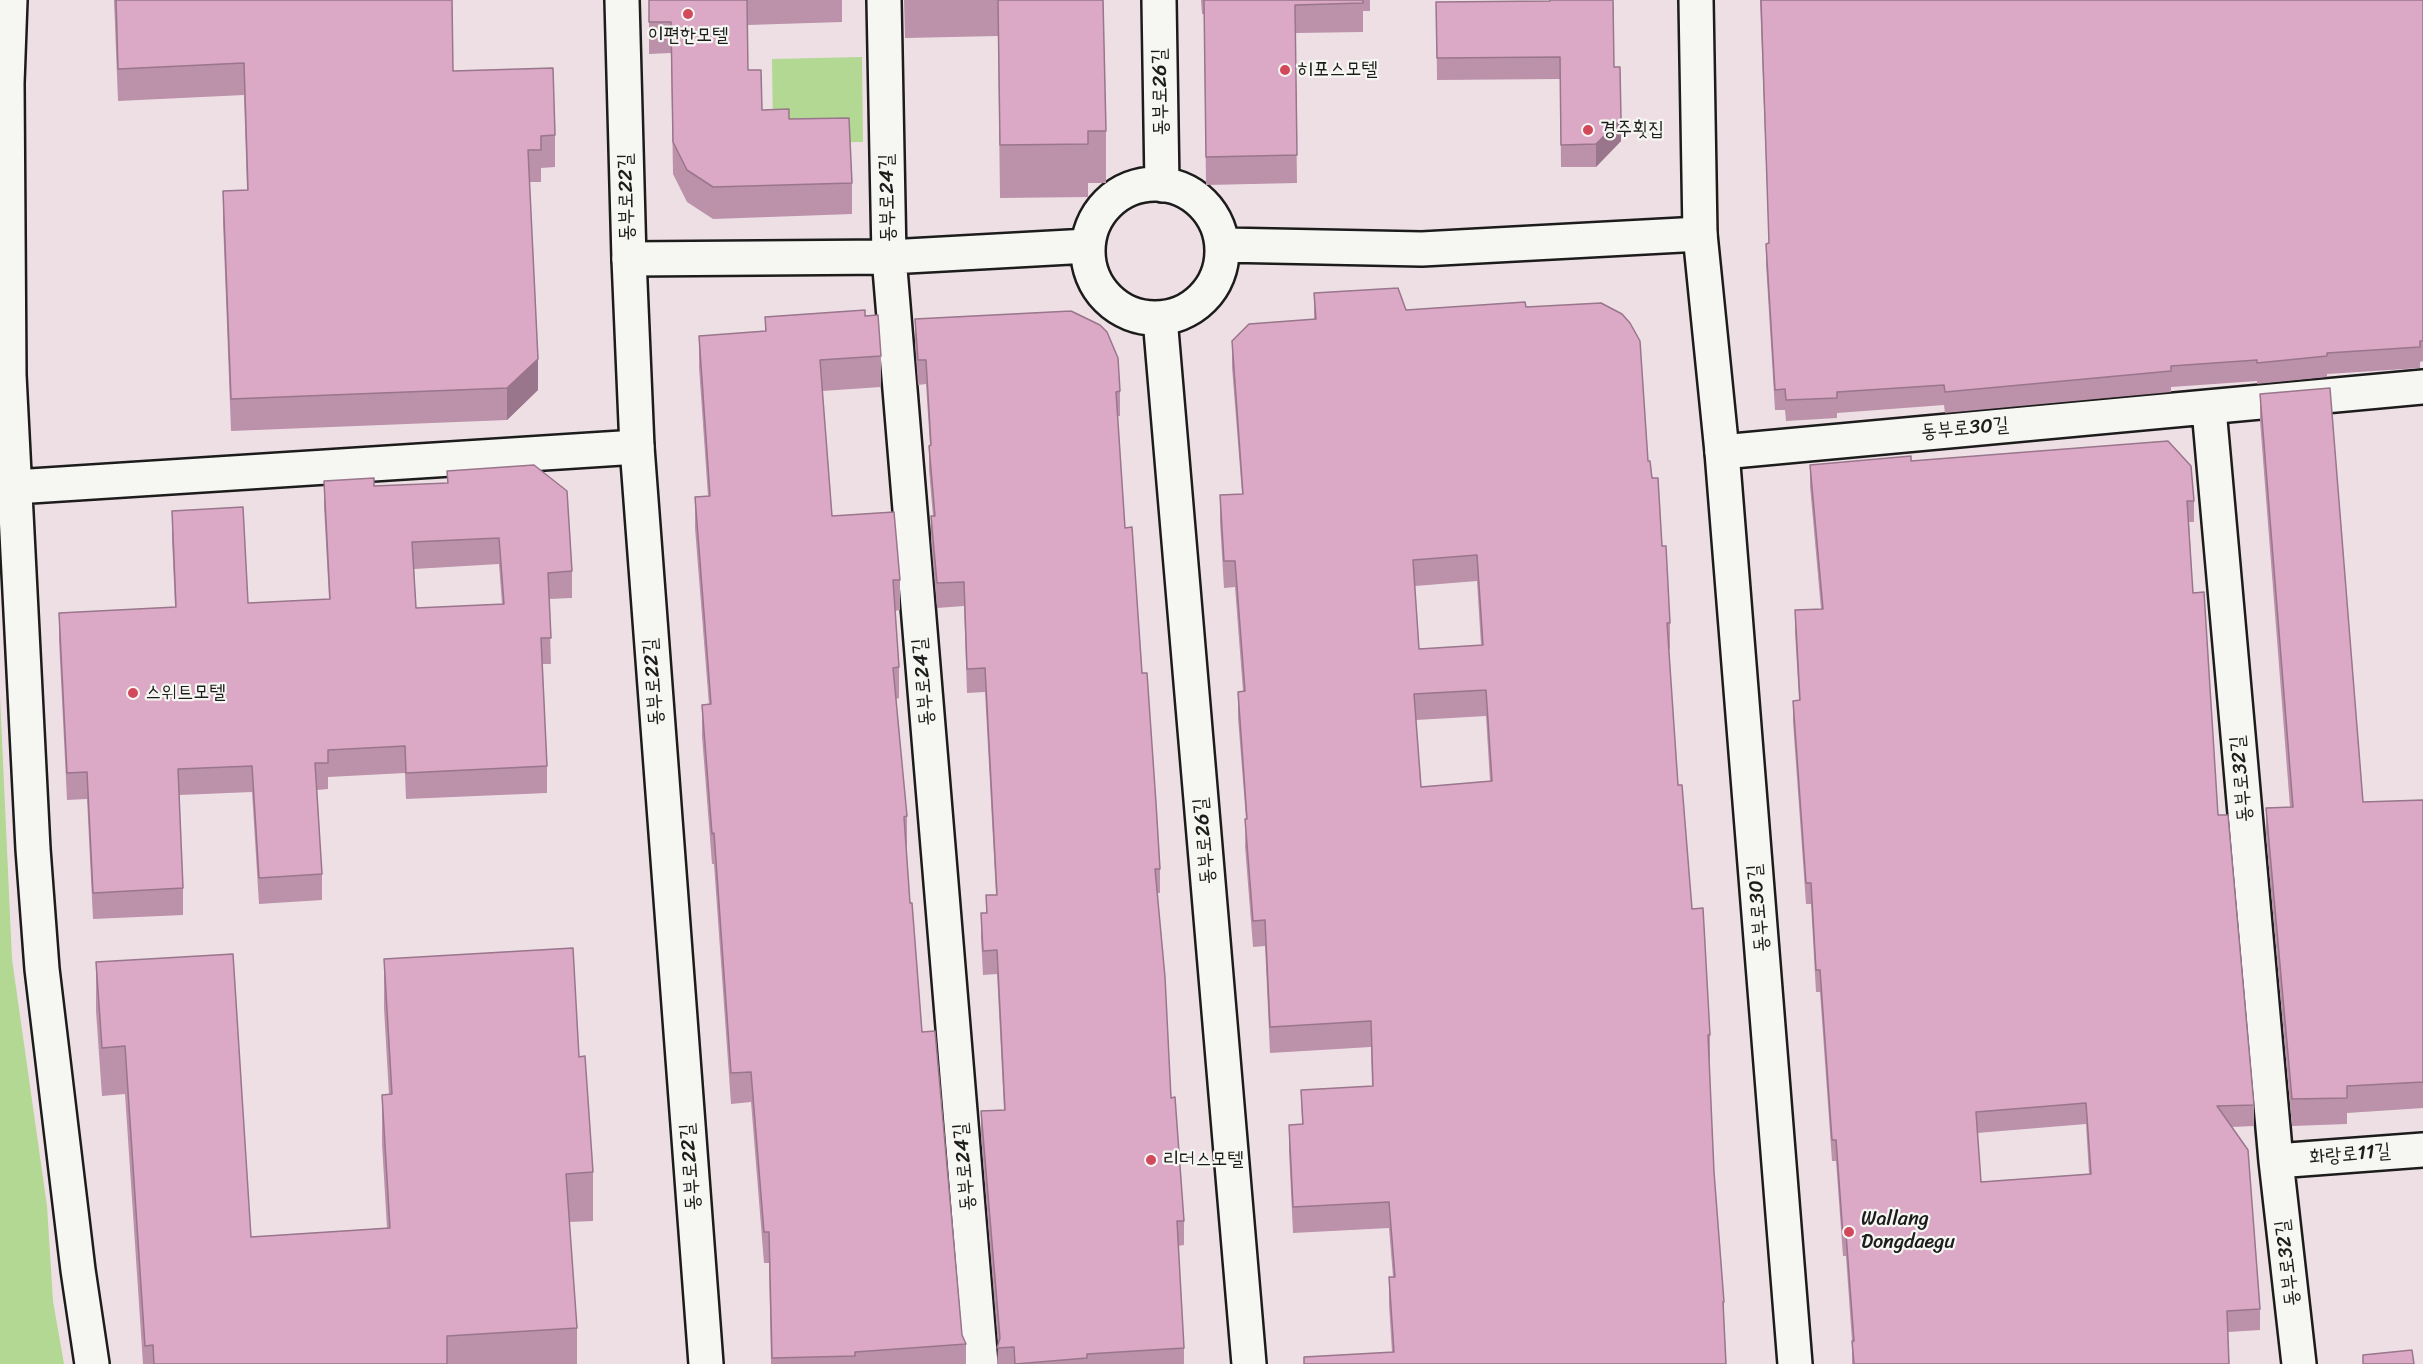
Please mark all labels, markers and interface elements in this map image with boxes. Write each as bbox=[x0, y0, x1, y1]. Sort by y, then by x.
marker: 이편한모텔 bbox=[681, 7, 695, 21]
place label: 이편한모텔 bbox=[648, 24, 728, 48]
street label: 동부로26길 bbox=[1148, 48, 1174, 136]
place label: 히포스모텔 bbox=[1297, 58, 1377, 82]
marker: 히포스모텔 bbox=[1278, 63, 1292, 77]
place label: 경주횟집 bbox=[1600, 118, 1664, 142]
marker: 경주횟집 bbox=[1581, 123, 1595, 137]
street label: 동부로22길 bbox=[614, 153, 640, 241]
street label: 동부로24길 bbox=[875, 154, 901, 242]
street label: 동부로30길 bbox=[1920, 413, 2010, 445]
street label: 동부로24길 bbox=[908, 637, 940, 727]
street label: 동부로22길 bbox=[639, 638, 669, 726]
place label: 스위트모텔 bbox=[145, 681, 225, 705]
marker: 스위트모텔 bbox=[126, 686, 140, 700]
street label: 동부로32길 bbox=[2226, 735, 2258, 823]
street label: 동부로26길 bbox=[1189, 796, 1221, 886]
street label: 동부로30길 bbox=[1743, 863, 1775, 953]
street label: 동부로24길 bbox=[949, 1122, 981, 1212]
street label: 동부로22길 bbox=[676, 1123, 706, 1211]
street label: 화랑로11길 bbox=[2308, 1139, 2392, 1171]
place label: 리더스모텔 bbox=[1163, 1148, 1243, 1172]
marker: 리더스모텔 bbox=[1144, 1153, 1158, 1167]
place label: Wallang Dongdaegu bbox=[1861, 1208, 1955, 1255]
street label: 동부로32길 bbox=[2271, 1218, 2305, 1308]
marker: Wallang Dongdaegu bbox=[1842, 1225, 1856, 1239]

